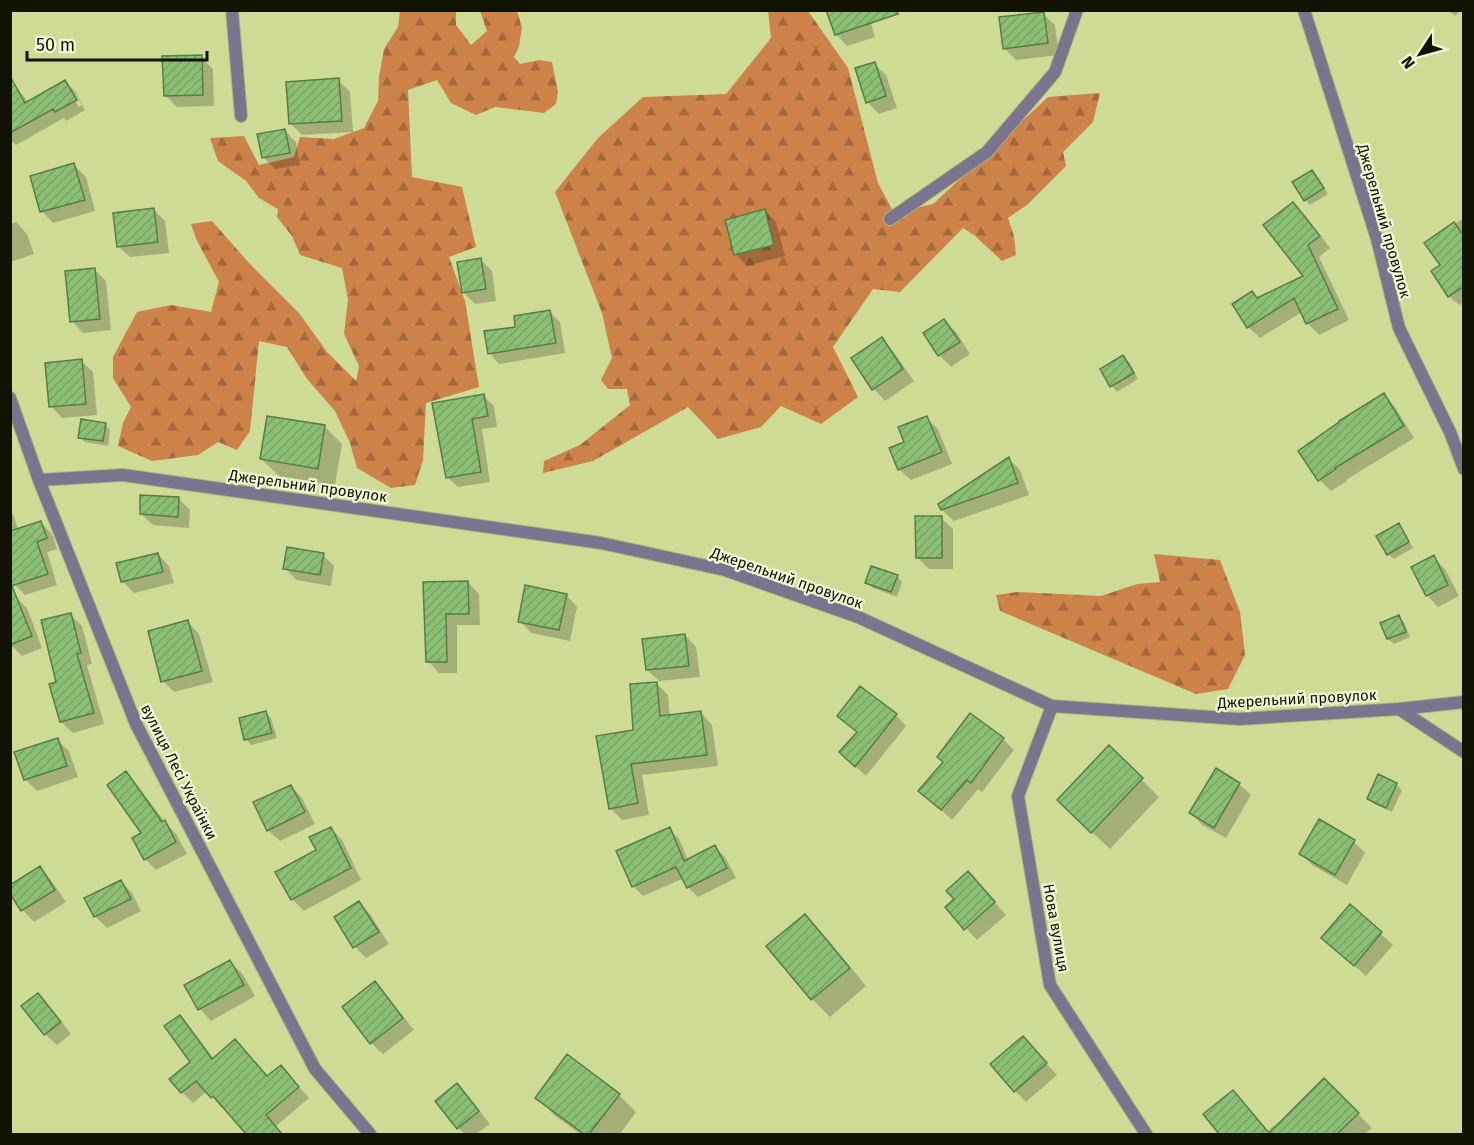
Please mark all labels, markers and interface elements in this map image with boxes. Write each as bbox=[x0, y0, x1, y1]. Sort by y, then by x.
scale bar bbox=[27, 24, 207, 62]
north arrow bbox=[1390, 24, 1450, 84]
text: 50 m bbox=[36, 34, 75, 56]
text: N bbox=[1397, 53, 1419, 72]
street label: Джерельний провулок bbox=[1353, 141, 1415, 300]
street label: Джерельний провулок bbox=[227, 466, 388, 506]
street label: Джерельний провулок bbox=[708, 543, 865, 613]
street label: Джерельний провулок bbox=[1216, 686, 1377, 712]
street label: вулиця Лесі Українки bbox=[137, 701, 221, 843]
street label: Нова вулиця bbox=[1039, 882, 1073, 974]

